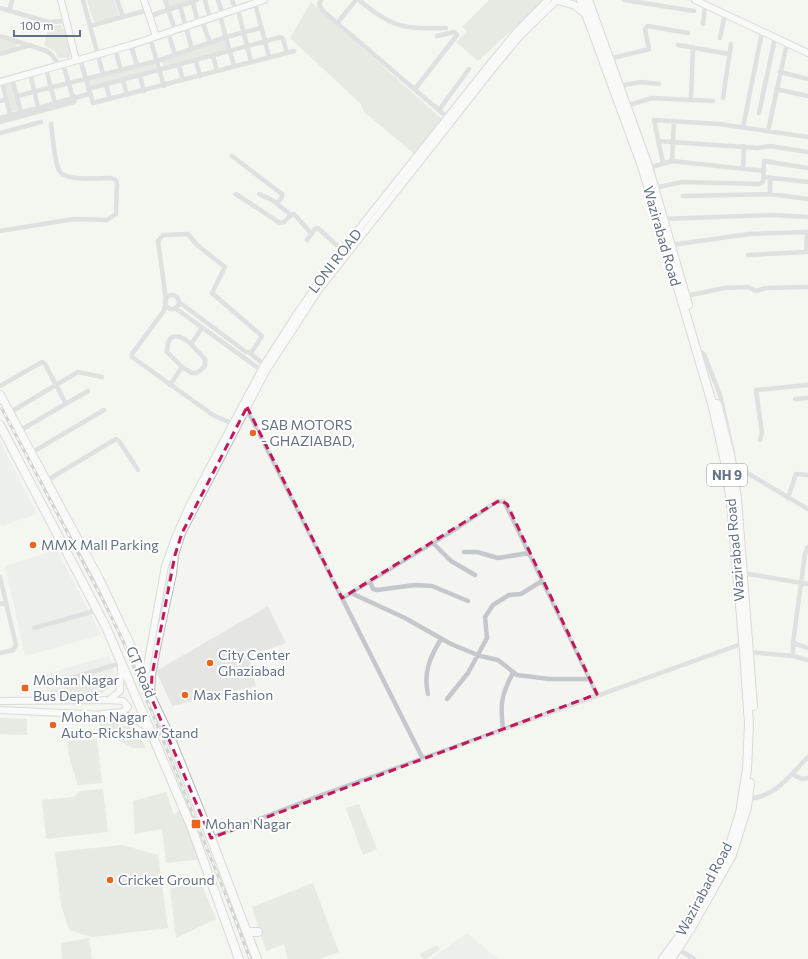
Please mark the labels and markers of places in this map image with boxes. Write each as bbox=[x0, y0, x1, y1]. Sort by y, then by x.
place label: SAB MOTORS - GHAZIABAD, bbox=[261, 416, 355, 449]
marker: SAB MOTORS - GHAZIABAD, bbox=[248, 428, 258, 438]
place label: MMX Mall Parking bbox=[41, 536, 159, 553]
marker: MMX Mall Parking bbox=[28, 540, 38, 550]
place label: City Center Ghaziabad bbox=[218, 646, 291, 679]
marker: City Center Ghaziabad bbox=[205, 658, 215, 668]
place label: Mohan Nagar Bus Depot bbox=[33, 671, 119, 704]
marker: Mohan Nagar Bus Depot bbox=[20, 683, 30, 693]
place label: Max Fashion bbox=[193, 686, 273, 703]
marker: Max Fashion bbox=[180, 690, 190, 700]
place label: Mohan Nagar Auto-Rickshaw Stand bbox=[61, 708, 198, 741]
marker: Mohan Nagar Auto-Rickshaw Stand bbox=[48, 720, 58, 730]
place label: Mohan Nagar bbox=[205, 815, 291, 832]
marker: Mohan Nagar bbox=[190, 818, 202, 830]
place label: Cricket Ground bbox=[118, 871, 215, 888]
marker: Cricket Ground bbox=[105, 875, 115, 885]

